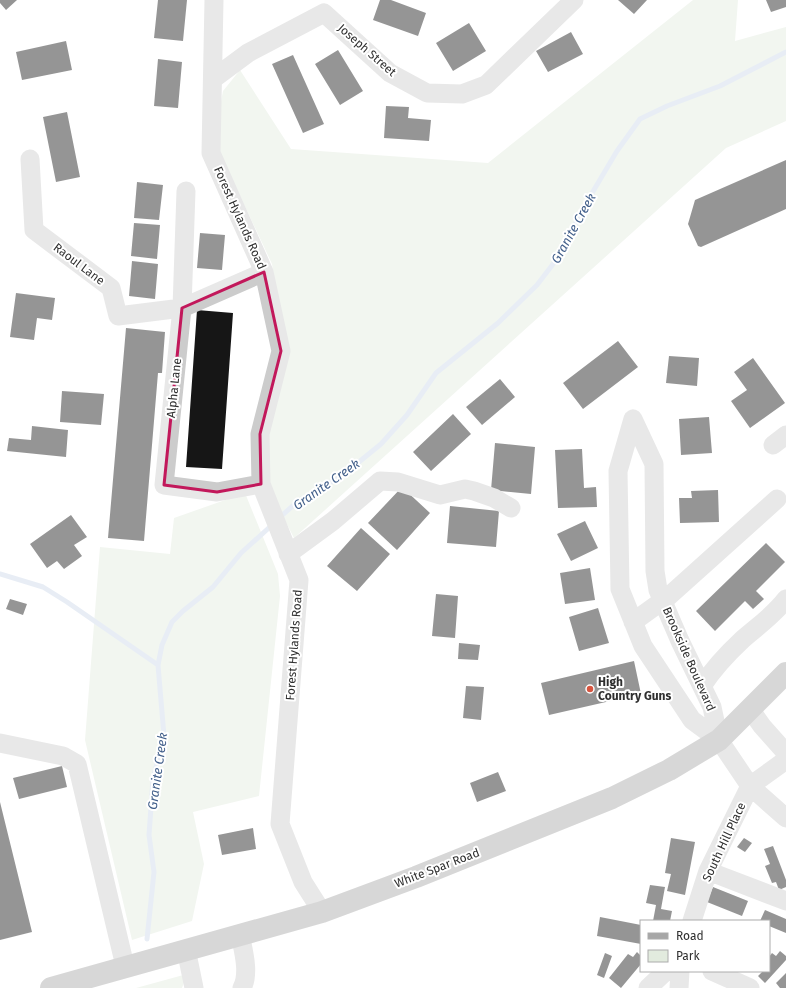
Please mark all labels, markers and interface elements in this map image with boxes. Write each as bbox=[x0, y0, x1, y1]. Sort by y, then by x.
street label: Joseph Street bbox=[335, 21, 400, 80]
street label: Forest Hylands Road bbox=[211, 164, 269, 272]
water label: Granite Creek bbox=[548, 191, 599, 266]
street label: Raoul Lane bbox=[51, 240, 107, 288]
street label: Alpha Lane bbox=[164, 357, 184, 419]
water label: Granite Creek bbox=[290, 456, 362, 513]
street label: Forest Hylands Road bbox=[283, 589, 305, 701]
street label: Brookside Boulevard bbox=[660, 605, 718, 713]
place label: High Country Guns bbox=[598, 675, 671, 703]
marker: High Country Guns bbox=[585, 684, 595, 694]
water label: Granite Creek bbox=[145, 732, 170, 811]
street label: South Hill Place bbox=[700, 800, 748, 884]
street label: White Spar Road bbox=[393, 845, 481, 891]
legend bbox=[640, 920, 770, 972]
text: Road bbox=[676, 929, 704, 943]
text: Park bbox=[676, 949, 700, 963]

